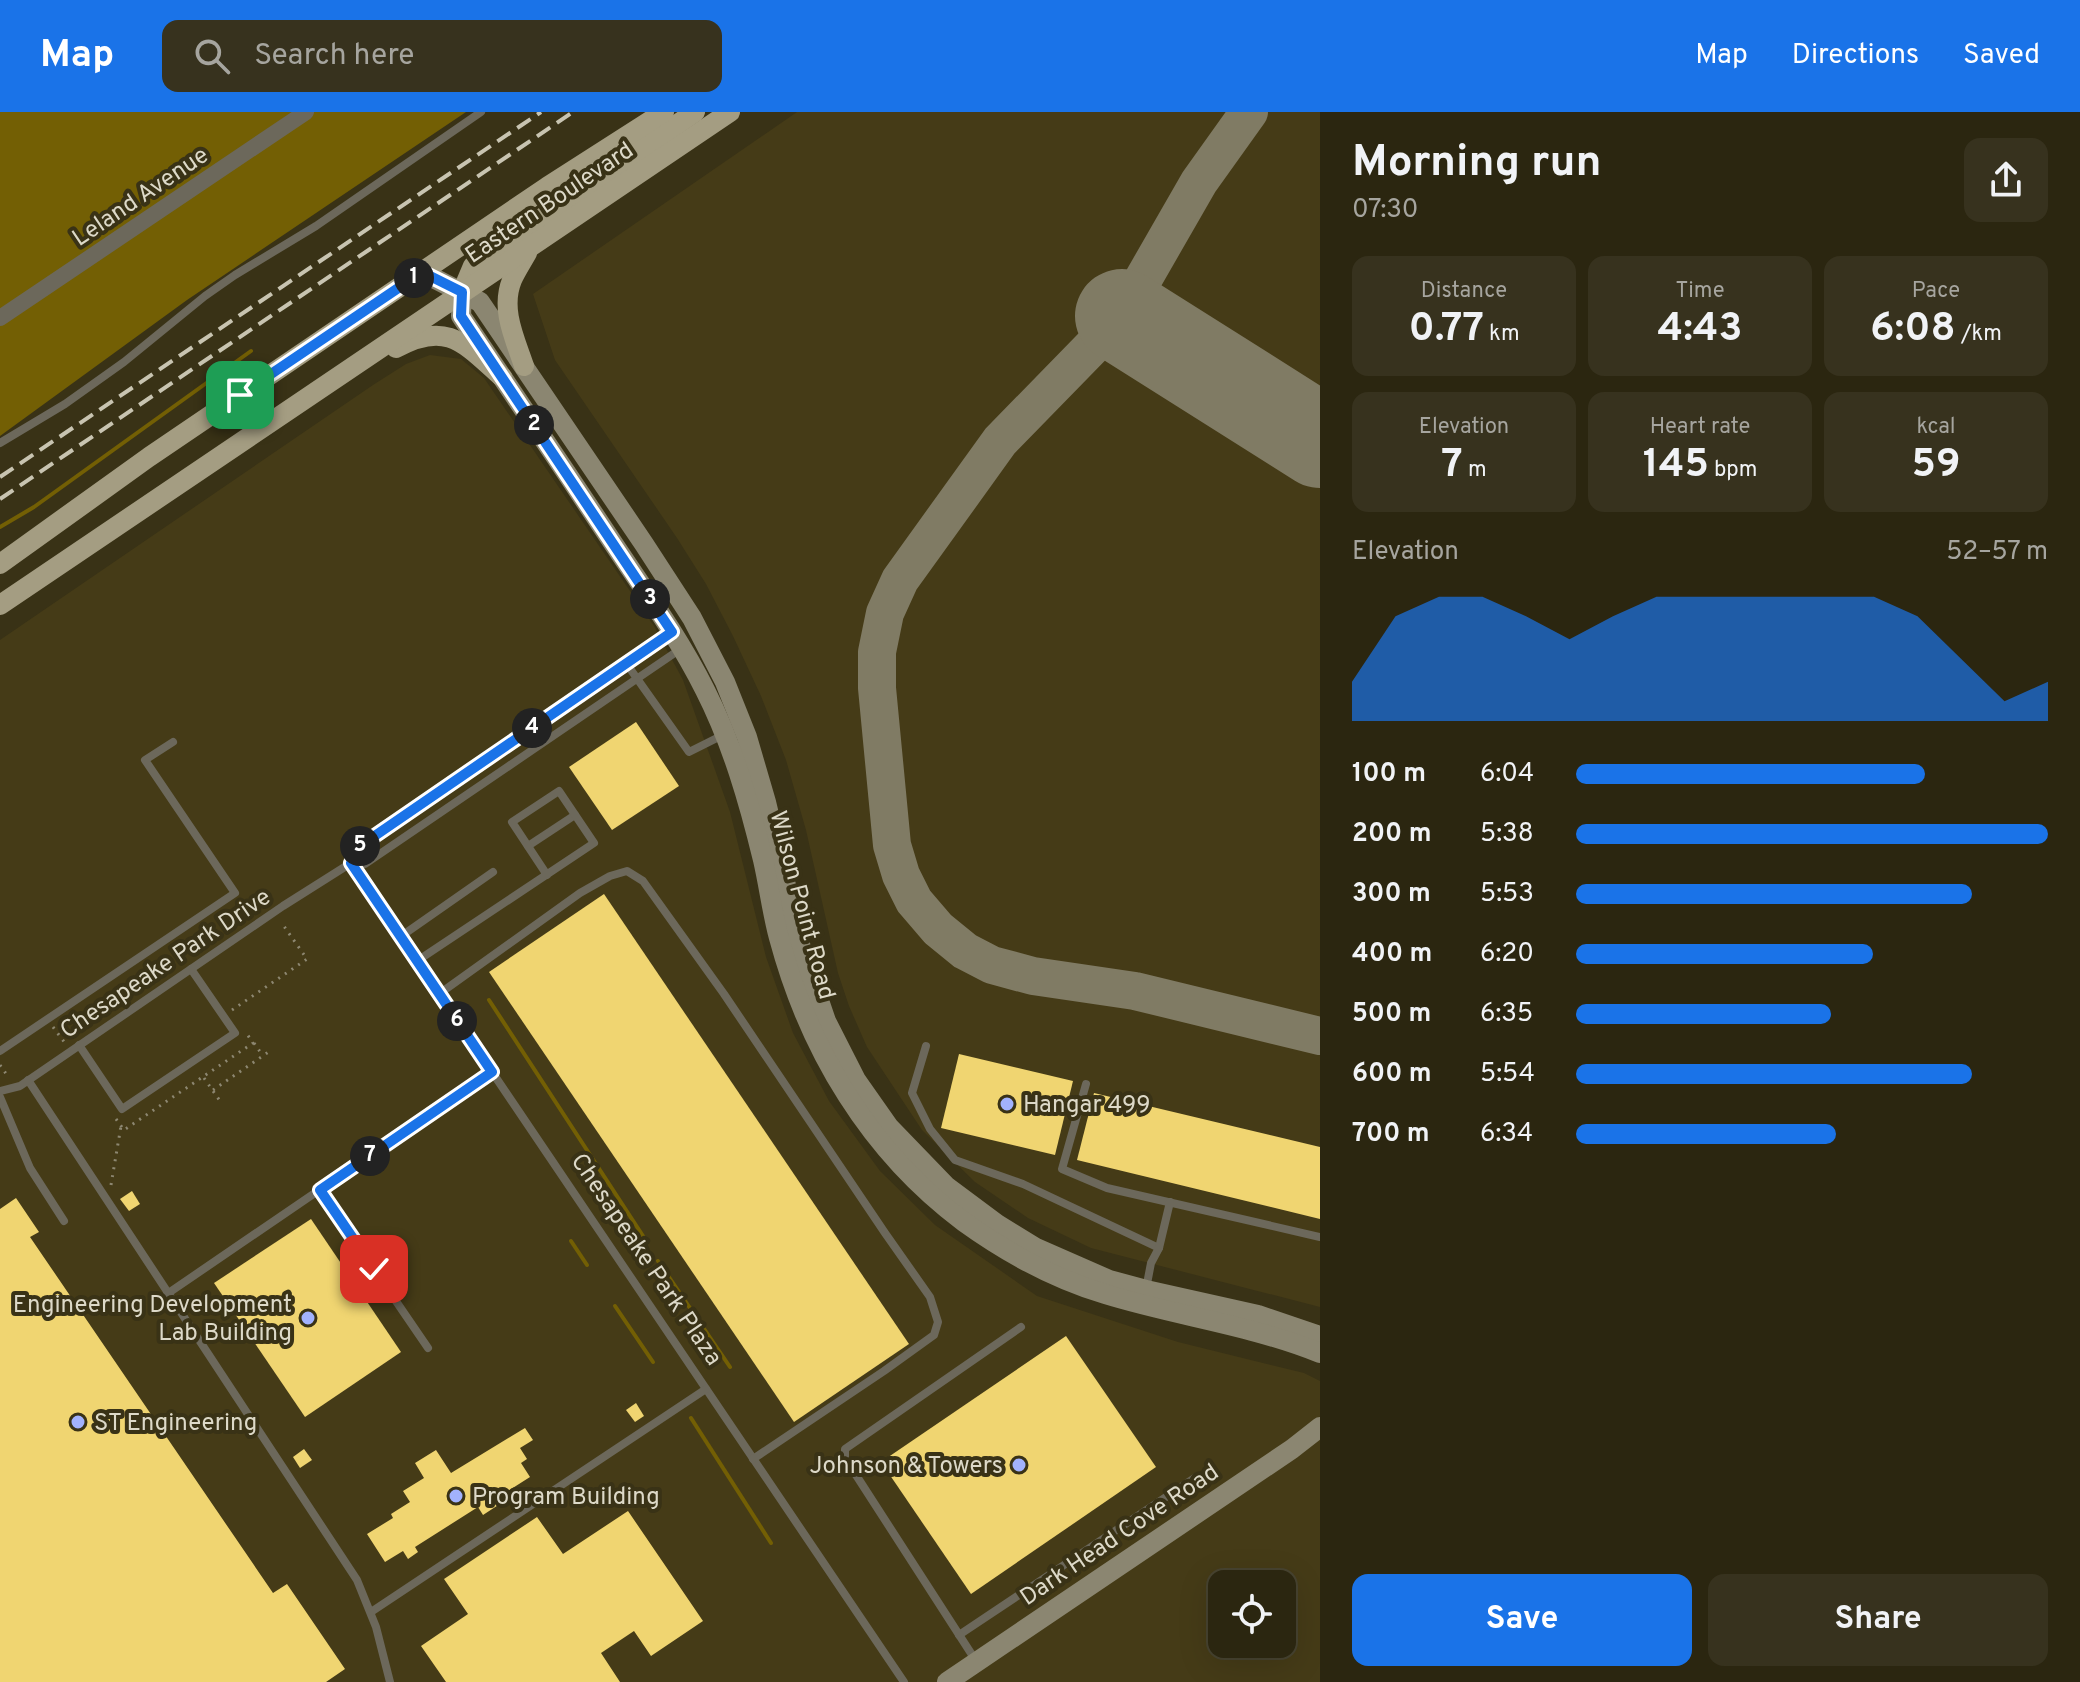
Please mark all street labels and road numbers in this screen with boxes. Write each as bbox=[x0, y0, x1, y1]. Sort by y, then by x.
street label: Eastern Boulevard bbox=[460, 136, 640, 271]
street label: Leland Avenue bbox=[67, 141, 215, 254]
street label: Wilson Point Road bbox=[761, 808, 841, 1003]
street label: Chesapeake Park Drive bbox=[55, 883, 277, 1046]
street label: Chesapeake Park Plaza bbox=[563, 1148, 728, 1372]
street label: Dark Head Cove Road bbox=[1015, 1458, 1225, 1613]

